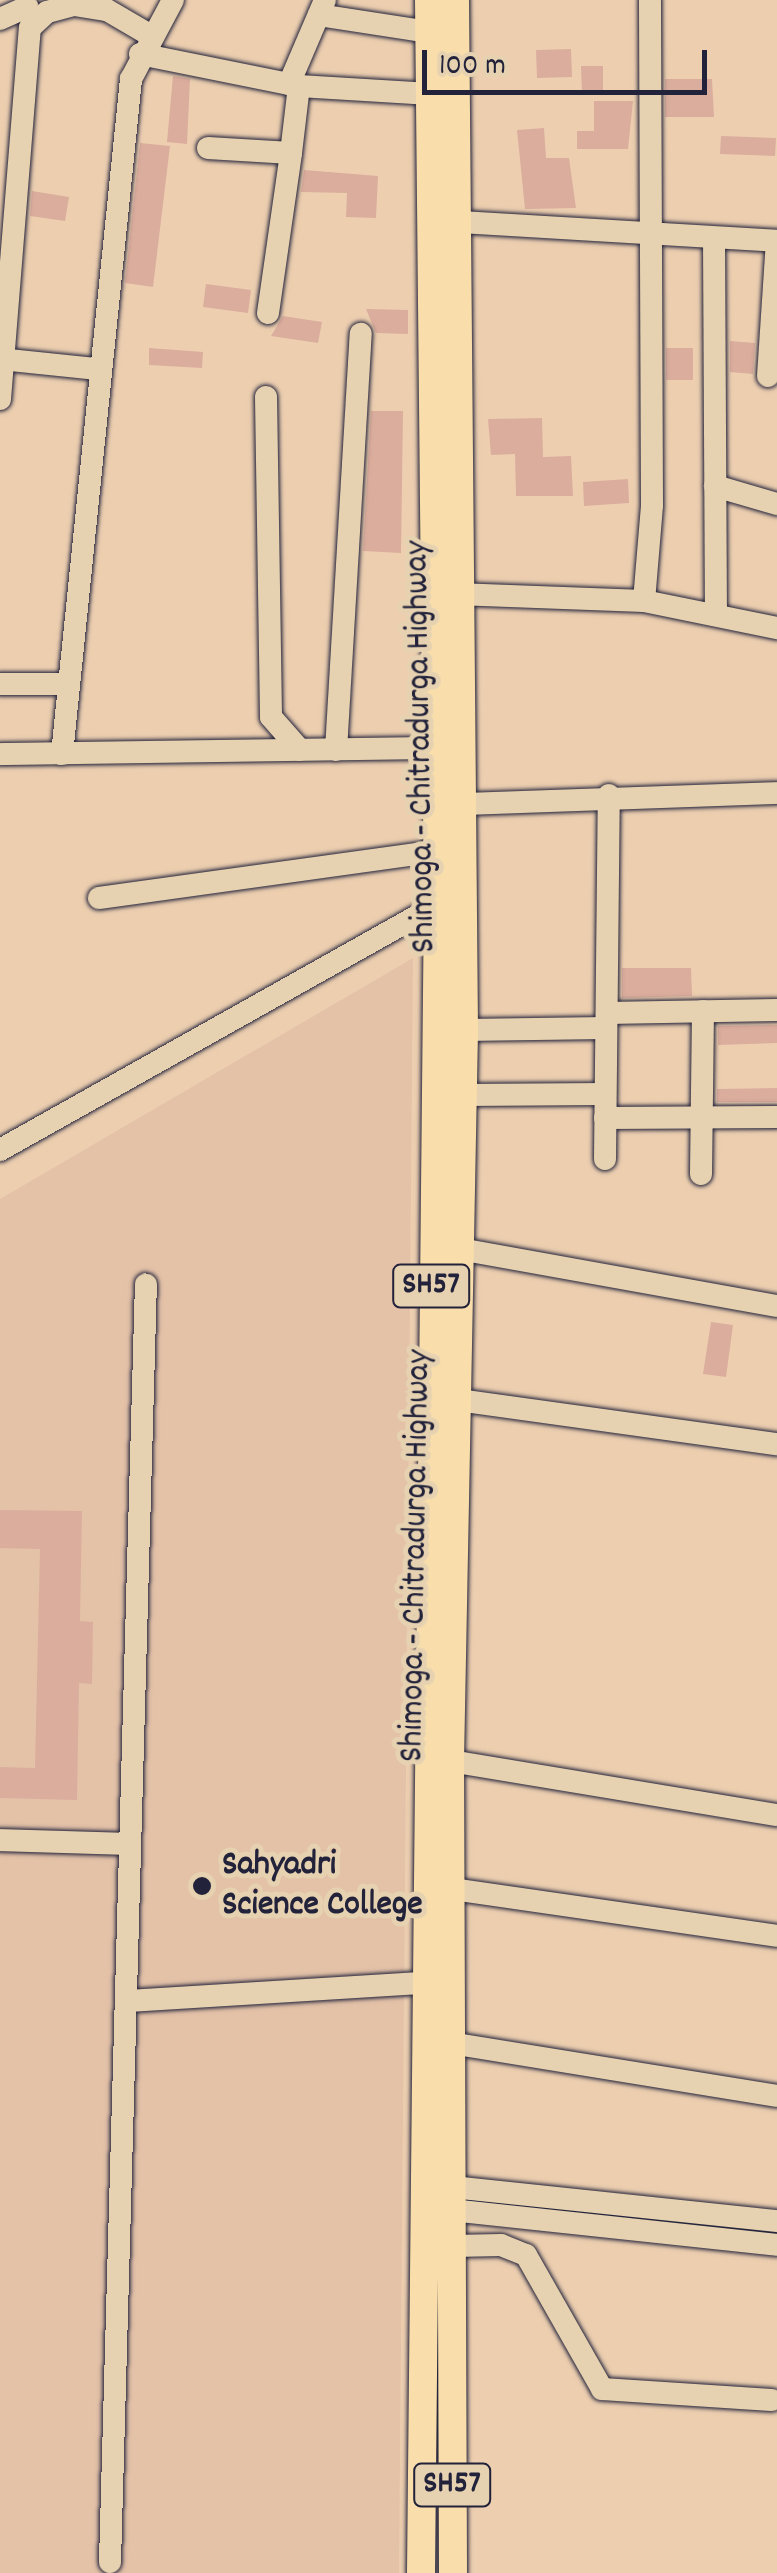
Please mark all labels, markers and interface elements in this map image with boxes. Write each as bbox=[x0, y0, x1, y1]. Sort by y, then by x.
scale bar bbox=[427, 30, 712, 92]
text: 100 m bbox=[439, 46, 506, 89]
street label: Shimoga - Chitradurga Highway bbox=[397, 540, 447, 954]
road number: SH57 bbox=[391, 1259, 471, 1313]
street label: Shimoga - Chitradurga Highway bbox=[392, 1349, 442, 1763]
place label: Sahyadri Science College bbox=[222, 1845, 423, 1927]
marker: Sahyadri Science College bbox=[191, 1875, 213, 1897]
road number: SH57 bbox=[412, 2458, 492, 2512]

